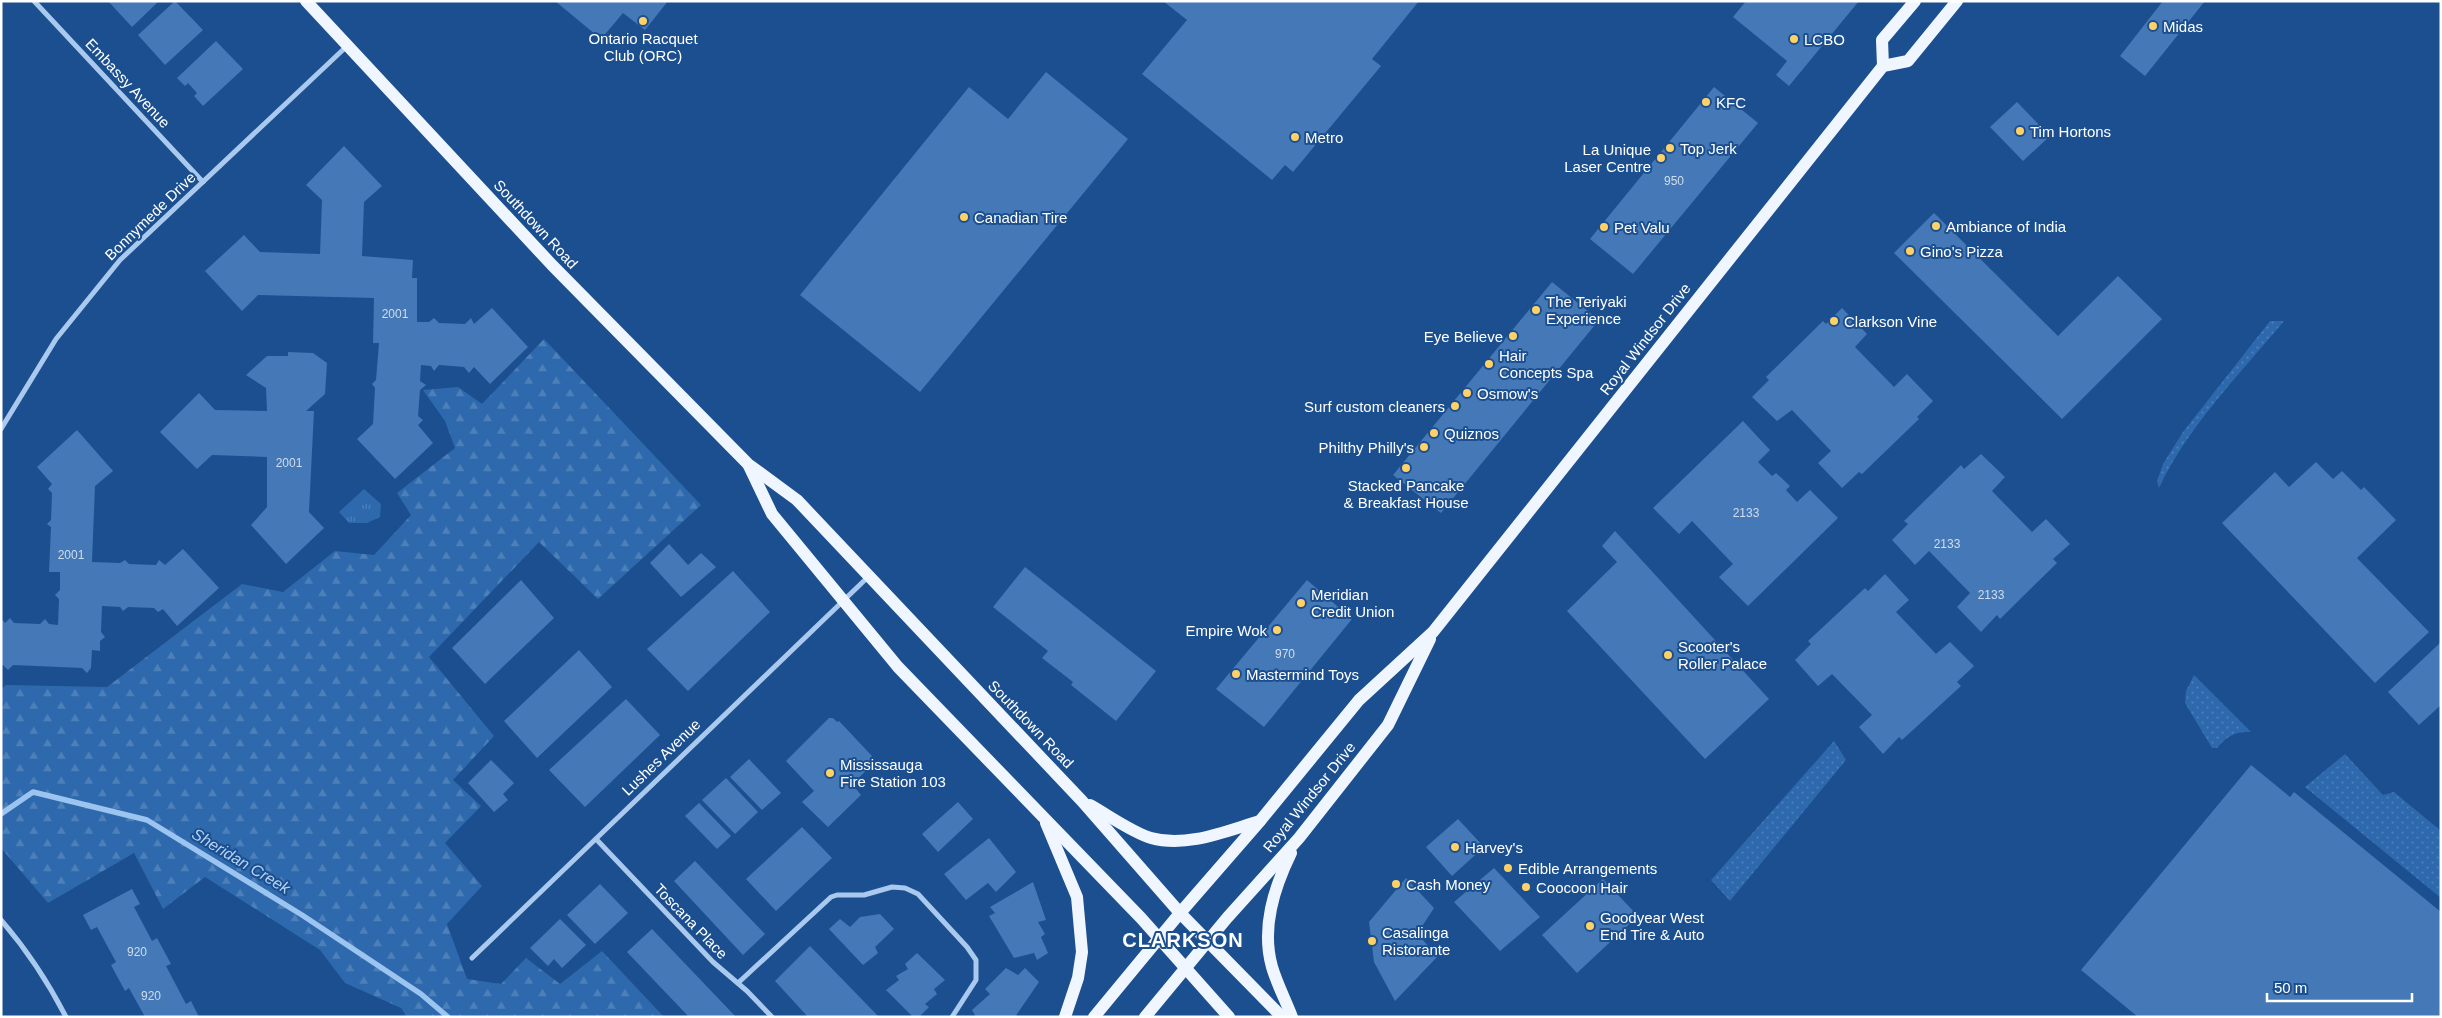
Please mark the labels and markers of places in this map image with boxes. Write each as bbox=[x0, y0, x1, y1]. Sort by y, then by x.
marker: Ontario Racquet Club (ORC) bbox=[637, 15, 649, 27]
place label: Midas bbox=[2163, 18, 2203, 35]
marker: Midas bbox=[2147, 20, 2159, 32]
place label: Ontario Racquet Club (ORC) bbox=[588, 30, 698, 64]
place label: LCBO bbox=[1804, 31, 1845, 48]
marker: LCBO bbox=[1788, 33, 1800, 45]
place label: KFC bbox=[1716, 94, 1746, 111]
marker: KFC bbox=[1700, 96, 1712, 108]
place label: Tim Hortons bbox=[2030, 123, 2111, 140]
marker: Tim Hortons bbox=[2014, 125, 2026, 137]
place label: Metro bbox=[1305, 129, 1343, 146]
marker: Metro bbox=[1289, 131, 1301, 143]
place label: Top Jerk bbox=[1680, 140, 1737, 157]
place label: La Unique Laser Centre bbox=[1564, 141, 1651, 175]
marker: Top Jerk bbox=[1664, 142, 1676, 154]
marker: La Unique Laser Centre bbox=[1655, 152, 1667, 164]
place label: Canadian Tire bbox=[974, 209, 1067, 226]
marker: Canadian Tire bbox=[958, 211, 970, 223]
place label: Ambiance of India bbox=[1946, 218, 2067, 235]
place label: Pet Valu bbox=[1614, 219, 1670, 236]
marker: Ambiance of India bbox=[1930, 220, 1942, 232]
marker: Pet Valu bbox=[1598, 221, 1610, 233]
place label: Gino's Pizza bbox=[1920, 243, 2004, 260]
marker: Gino's Pizza bbox=[1904, 245, 1916, 257]
place label: The Teriyaki Experience bbox=[1546, 293, 1627, 327]
marker: The Teriyaki Experience bbox=[1530, 304, 1542, 316]
place label: Clarkson Vine bbox=[1844, 313, 1937, 330]
marker: Clarkson Vine bbox=[1828, 315, 1840, 327]
place label: Eye Believe bbox=[1424, 328, 1503, 345]
marker: Eye Believe bbox=[1507, 330, 1519, 342]
place label: Hair Concepts Spa bbox=[1499, 347, 1594, 381]
marker: Hair Concepts Spa bbox=[1483, 358, 1495, 370]
place label: Osmow's bbox=[1477, 385, 1538, 402]
marker: Osmow's bbox=[1461, 387, 1473, 399]
place label: Surf custom cleaners bbox=[1304, 398, 1445, 415]
marker: Surf custom cleaners bbox=[1449, 400, 1461, 412]
place label: Quiznos bbox=[1444, 425, 1499, 442]
marker: Quiznos bbox=[1428, 427, 1440, 439]
place label: Philthy Philly's bbox=[1319, 439, 1414, 456]
marker: Philthy Philly's bbox=[1418, 441, 1430, 453]
marker: Stacked Pancake & Breakfast House bbox=[1400, 462, 1412, 474]
place label: Stacked Pancake & Breakfast House bbox=[1343, 477, 1469, 511]
place label: Meridian Credit Union bbox=[1311, 586, 1394, 620]
marker: Meridian Credit Union bbox=[1295, 597, 1307, 609]
place label: Empire Wok bbox=[1186, 622, 1267, 639]
marker: Empire Wok bbox=[1271, 624, 1283, 636]
place label: Scooter's Roller Palace bbox=[1678, 638, 1767, 672]
marker: Scooter's Roller Palace bbox=[1662, 649, 1674, 661]
place label: Mastermind Toys bbox=[1246, 666, 1359, 683]
marker: Mastermind Toys bbox=[1230, 668, 1242, 680]
place label: Mississauga Fire Station 103 bbox=[840, 756, 946, 790]
marker: Mississauga Fire Station 103 bbox=[824, 767, 836, 779]
place label: Harvey's bbox=[1465, 839, 1523, 856]
marker: Harvey's bbox=[1449, 841, 1461, 853]
place label: Edible Arrangements bbox=[1518, 860, 1657, 877]
marker: Edible Arrangements bbox=[1502, 862, 1514, 874]
place label: Cash Money bbox=[1406, 876, 1491, 893]
marker: Cash Money bbox=[1390, 878, 1402, 890]
place label: Coocoon Hair bbox=[1536, 879, 1628, 896]
marker: Coocoon Hair bbox=[1520, 881, 1532, 893]
place label: Goodyear West End Tire & Auto bbox=[1600, 909, 1705, 943]
marker: Goodyear West End Tire & Auto bbox=[1584, 920, 1596, 932]
place label: Casalinga Ristorante bbox=[1382, 924, 1450, 958]
marker: Casalinga Ristorante bbox=[1366, 935, 1378, 947]

